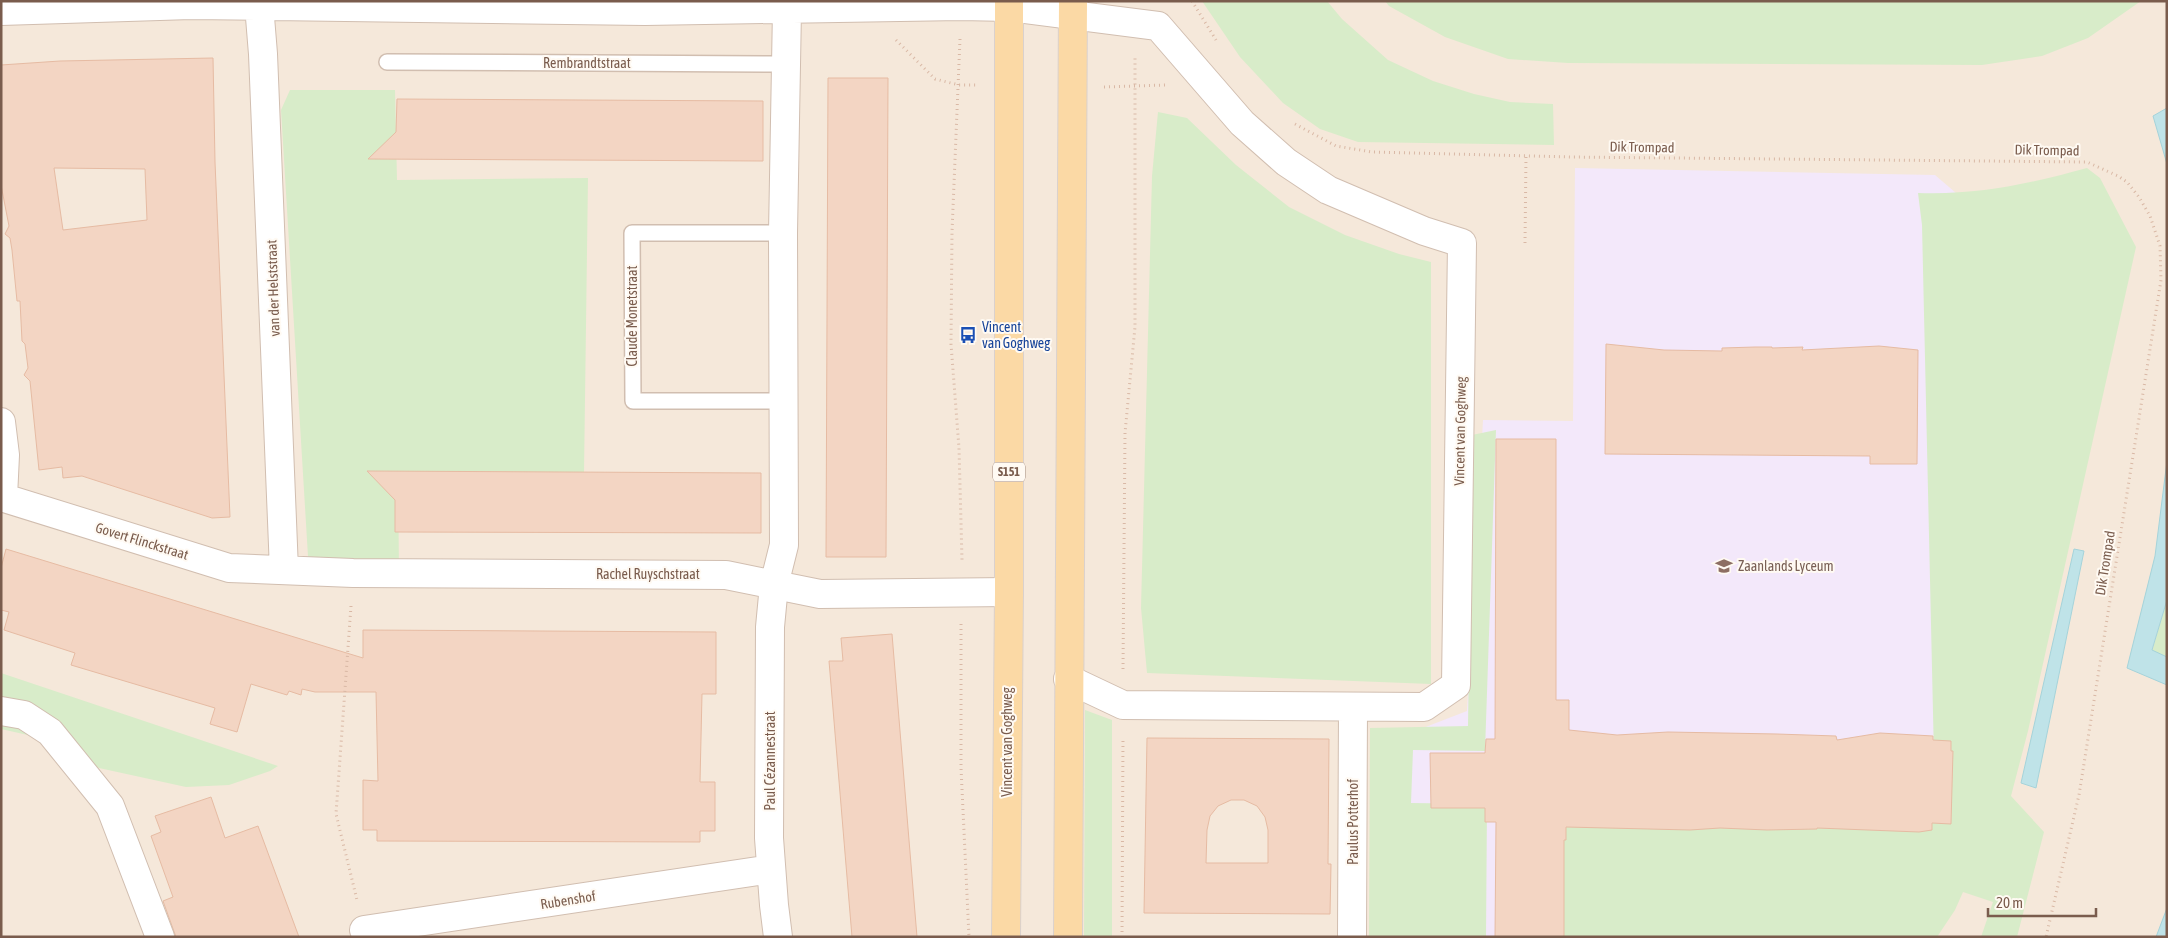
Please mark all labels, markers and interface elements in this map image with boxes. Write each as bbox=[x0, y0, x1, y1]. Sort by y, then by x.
street label: Rembrandtstraat bbox=[543, 55, 631, 71]
street label: Dik Trompad bbox=[1609, 138, 1675, 156]
street label: Dik Trompad bbox=[2014, 141, 2080, 159]
street label: van der Helststraat bbox=[263, 239, 283, 337]
street label: Claude Monetstraat bbox=[624, 265, 640, 367]
place label: Vincent van Goghweg bbox=[982, 319, 1050, 351]
bus stop icon: Vincent van Goghweg bbox=[958, 325, 978, 345]
street label: Vincent van Goghweg bbox=[1451, 376, 1469, 486]
road number: S151 bbox=[993, 462, 1025, 482]
street label: Govert Flinckstraat bbox=[94, 519, 190, 563]
street label: Dik Trompad bbox=[2092, 530, 2118, 596]
school or university icon: Zaanlands Lyceum bbox=[1714, 556, 1734, 576]
place label: Zaanlands Lyceum bbox=[1738, 558, 1834, 574]
street label: Rachel Ruyschstraat bbox=[596, 566, 700, 582]
street label: Vincent van Goghweg bbox=[999, 687, 1015, 797]
street label: Paul Cézannestraat bbox=[762, 711, 778, 811]
street label: Paulus Potterhof bbox=[1345, 779, 1361, 865]
scale bar bbox=[1988, 886, 2096, 918]
street label: Rubenshof bbox=[539, 888, 597, 912]
text: 20 m bbox=[1996, 894, 2023, 911]

